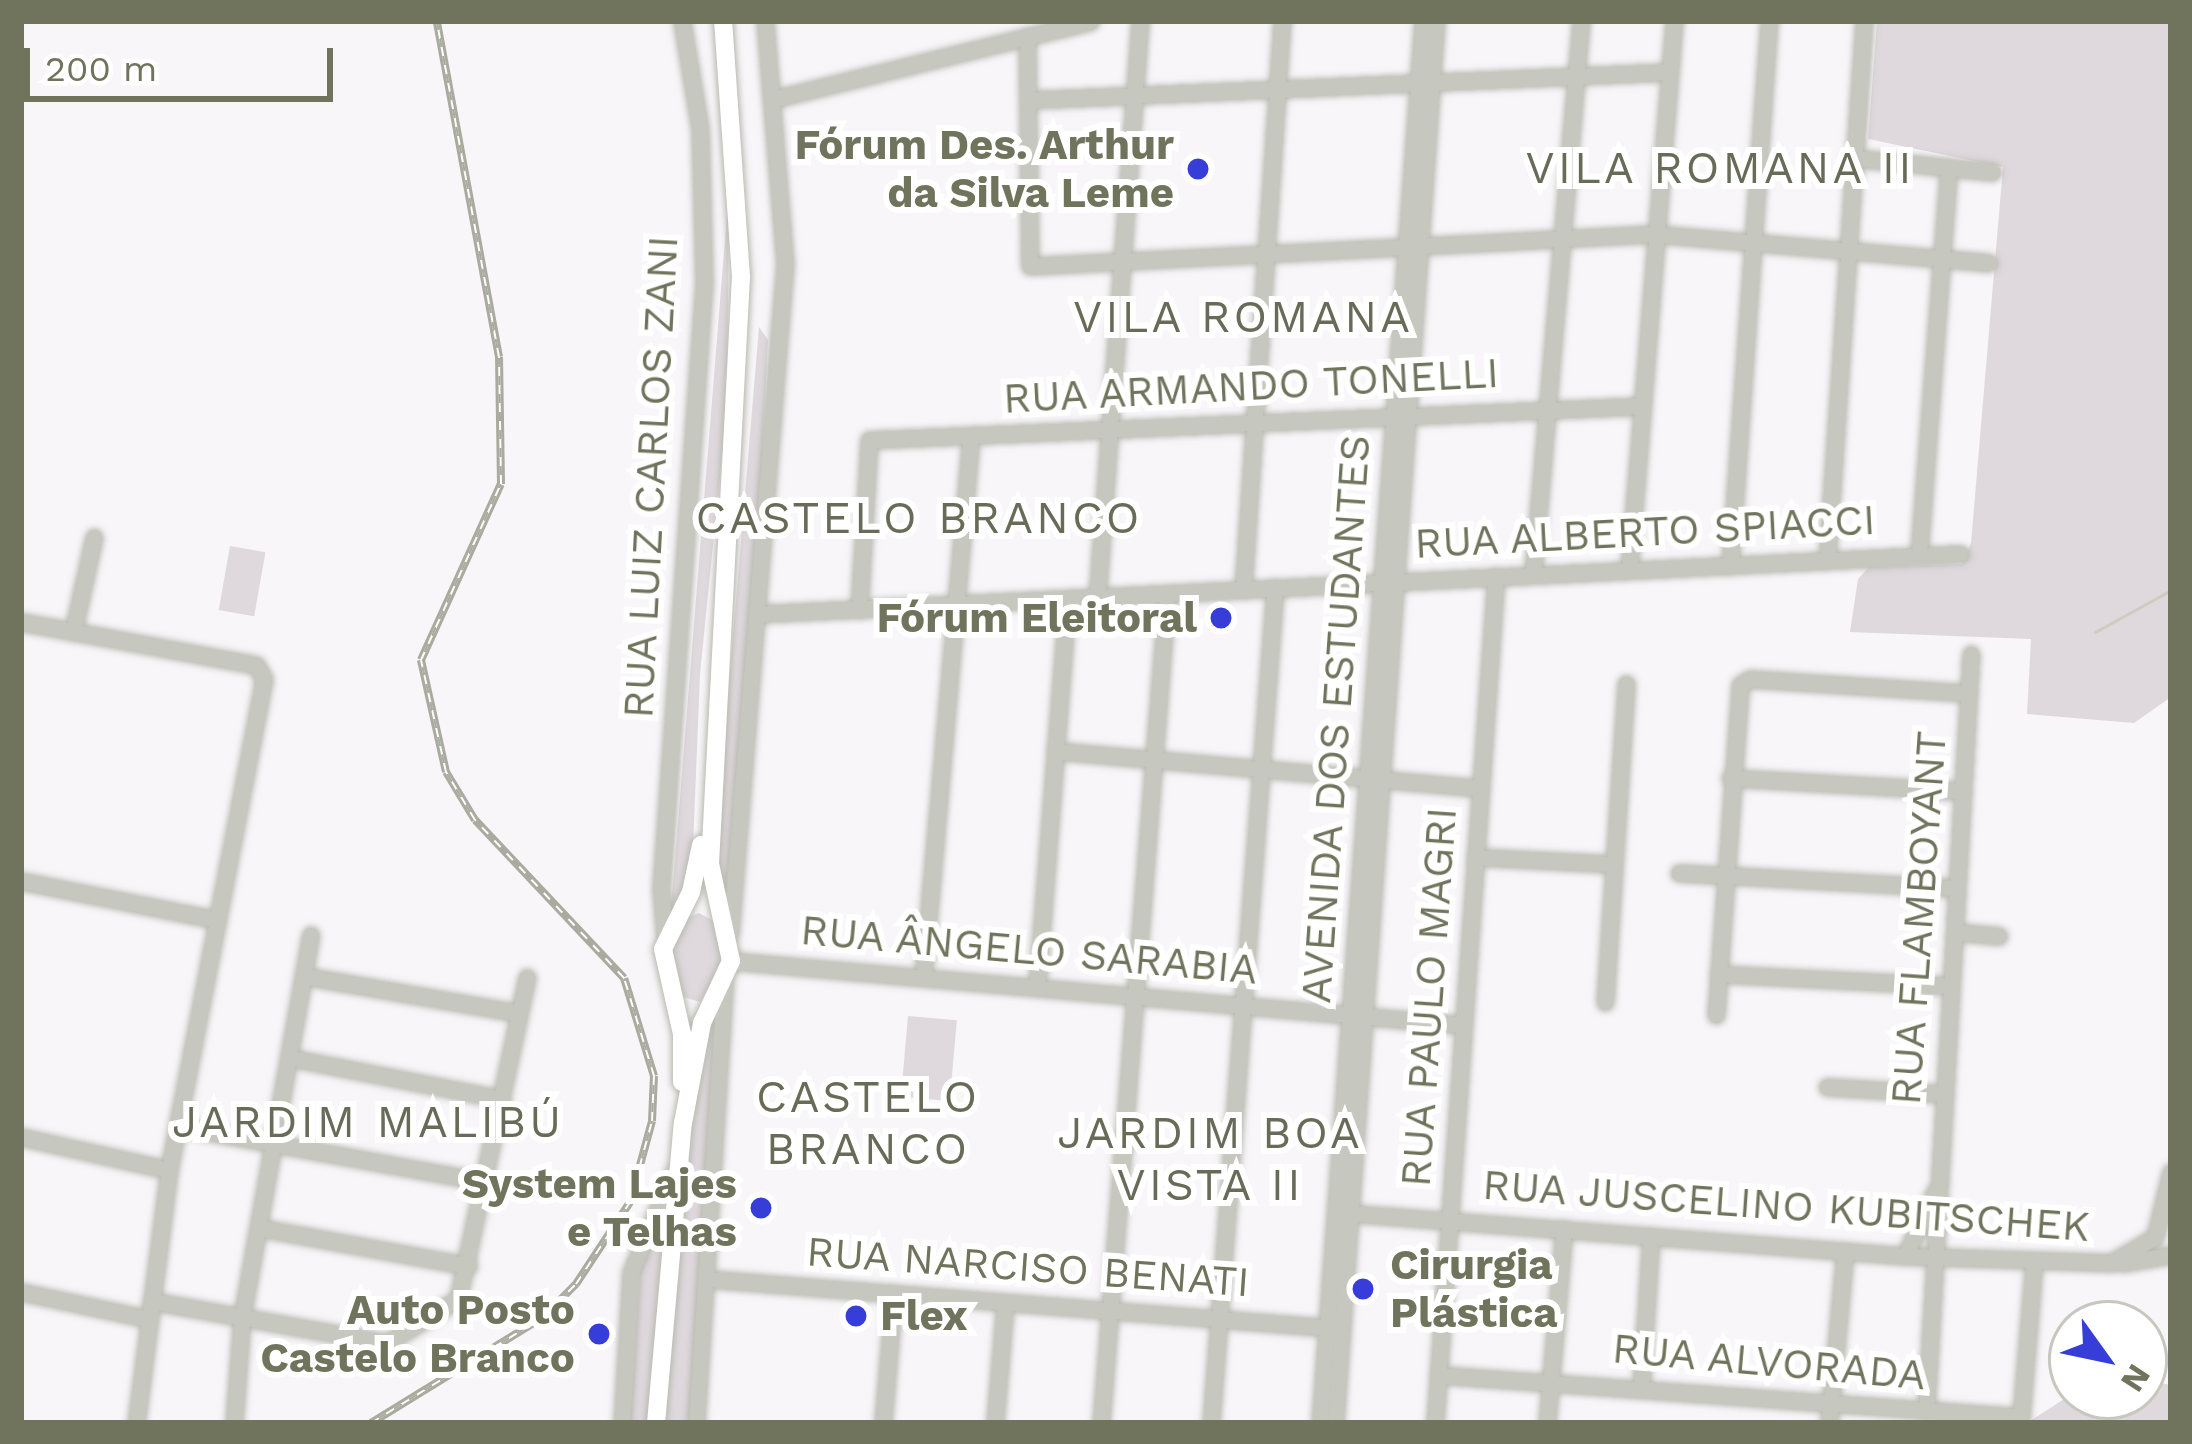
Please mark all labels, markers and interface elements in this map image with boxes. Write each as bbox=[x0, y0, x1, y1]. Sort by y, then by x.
scale bar bbox=[30, 24, 339, 98]
text: 200 m bbox=[45, 48, 157, 90]
place label: Fórum Des. Arthur da Silva Leme bbox=[794, 120, 1174, 219]
district label: VILA ROMANA II bbox=[1524, 141, 1916, 195]
marker: Fórum Des. Arthur da Silva Leme bbox=[1185, 156, 1211, 182]
street label: RUA LUIZ CARLOS ZANI bbox=[613, 234, 689, 720]
district label: VILA ROMANA bbox=[1072, 290, 1414, 344]
street label: RUA ARMANDO TONELLI bbox=[1000, 348, 1502, 424]
street label: AVENIDA DOS ESTUDANTES bbox=[1291, 432, 1381, 1006]
district label: CASTELO BRANCO bbox=[695, 491, 1143, 545]
street label: RUA ALBERTO SPIACCI bbox=[1412, 495, 1878, 569]
place label: Fórum Eleitoral bbox=[876, 593, 1197, 643]
marker: Fórum Eleitoral bbox=[1208, 605, 1234, 631]
street label: RUA FLAMBOYANT bbox=[1881, 729, 1957, 1107]
street label: RUA PAULO MAGRI bbox=[1391, 805, 1467, 1189]
street label: RUA ÂNGELO SARABIA bbox=[797, 905, 1261, 995]
district label: CASTELO BRANCO bbox=[756, 1070, 980, 1176]
district label: JARDIM MALIBÚ bbox=[172, 1095, 564, 1149]
district label: JARDIM BOA VISTA II bbox=[1057, 1106, 1363, 1212]
place label: System Lajes e Telhas bbox=[462, 1159, 737, 1258]
street label: RUA JUSCELINO KUBITSCHEK bbox=[1479, 1160, 2093, 1252]
marker: System Lajes e Telhas bbox=[748, 1195, 774, 1221]
street label: RUA NARCISO BENATI bbox=[804, 1226, 1252, 1308]
place label: Cirurgia Plástica bbox=[1390, 1240, 1558, 1338]
marker: Cirurgia Plástica bbox=[1347, 1273, 1379, 1305]
place label: Auto Posto Castelo Branco bbox=[260, 1285, 575, 1384]
place label: Flex bbox=[880, 1291, 967, 1341]
north arrow bbox=[2048, 1300, 2168, 1420]
marker: Flex bbox=[843, 1303, 869, 1329]
marker: Auto Posto Castelo Branco bbox=[586, 1321, 612, 1347]
street label: RUA ALVORADA bbox=[1608, 1323, 1930, 1401]
text: N bbox=[2113, 1357, 2159, 1399]

